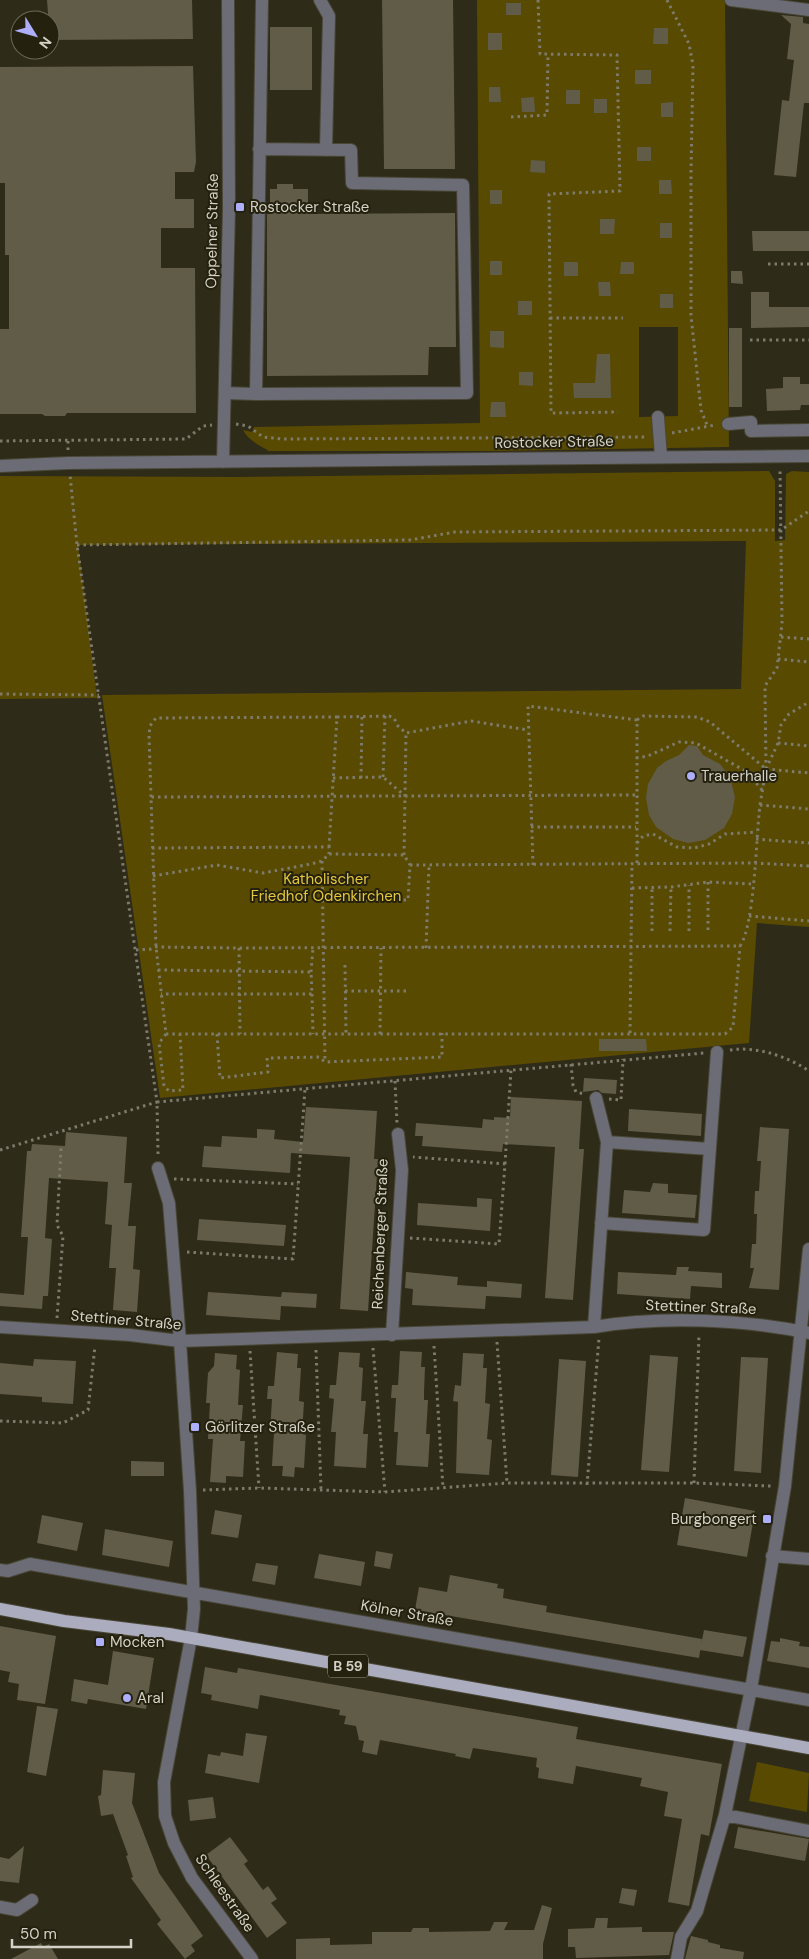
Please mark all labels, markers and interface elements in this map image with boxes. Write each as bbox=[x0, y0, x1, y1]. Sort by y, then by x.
north arrow bbox=[10, 10, 60, 60]
text: N bbox=[35, 33, 56, 52]
street label: Oppelner Straße bbox=[201, 173, 223, 289]
place label: Rostocker Straße bbox=[250, 197, 369, 217]
marker: Rostocker Straße bbox=[234, 201, 246, 213]
street label: Rostocker Straße bbox=[494, 431, 614, 453]
place label: Trauerhalle bbox=[701, 766, 777, 786]
marker: Trauerhalle bbox=[685, 770, 697, 782]
park label: Katholischer Friedhof Odenkirchen bbox=[251, 869, 401, 906]
street label: Reichenberger Straße bbox=[367, 1158, 393, 1310]
street label: Stettiner Straße bbox=[645, 1295, 757, 1319]
street label: Stettiner Straße bbox=[70, 1305, 182, 1335]
place label: Görlitzer Straße bbox=[205, 1417, 315, 1437]
marker: Görlitzer Straße bbox=[189, 1421, 201, 1433]
place label: Burgbongert bbox=[671, 1509, 757, 1529]
marker: Burgbongert bbox=[761, 1513, 773, 1525]
street label: Kölner Straße bbox=[359, 1595, 455, 1631]
place label: Mocken bbox=[110, 1632, 164, 1652]
marker: Mocken bbox=[94, 1636, 106, 1648]
road number: B 59 bbox=[328, 1654, 368, 1678]
place label: Aral bbox=[137, 1688, 164, 1708]
marker: Aral bbox=[121, 1692, 133, 1704]
street label: Schleestraße bbox=[191, 1850, 259, 1936]
scale bar bbox=[12, 1916, 131, 1948]
text: 50 m bbox=[20, 1924, 57, 1944]

